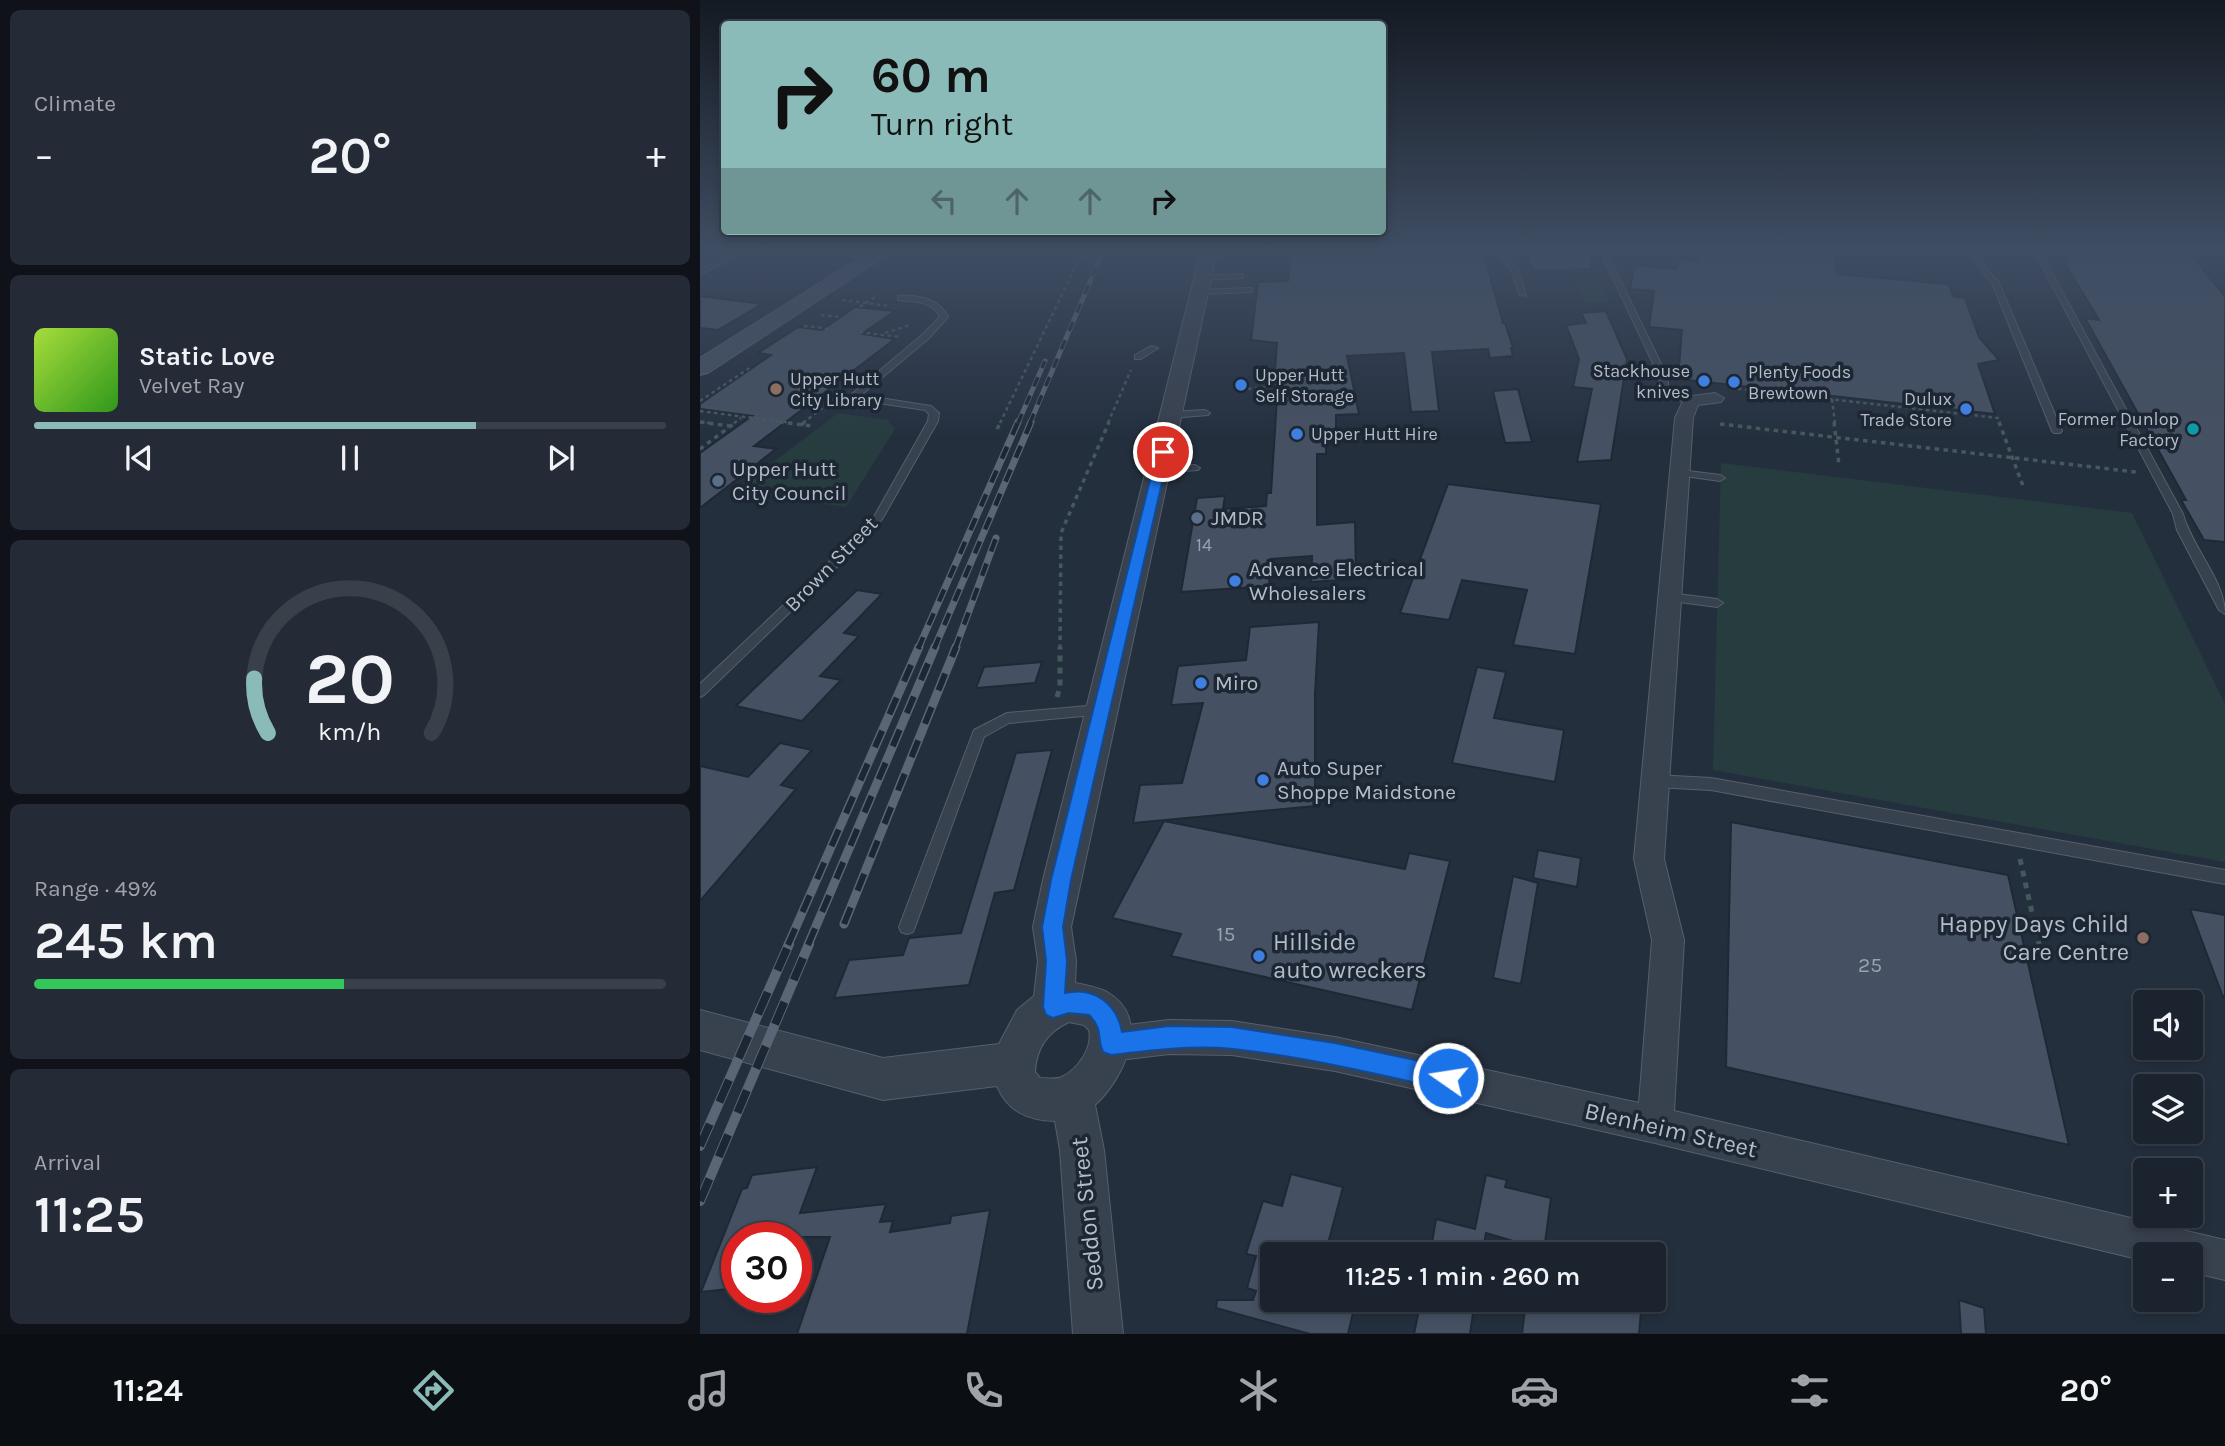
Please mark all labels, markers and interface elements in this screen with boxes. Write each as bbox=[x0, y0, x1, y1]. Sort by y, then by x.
text: 60 m bbox=[871, 47, 991, 104]
icon: right bbox=[756, 49, 847, 140]
text: Climate bbox=[34, 90, 116, 117]
text: Turn right bbox=[871, 106, 1013, 143]
text: 20° bbox=[309, 125, 391, 186]
text: − bbox=[34, 133, 54, 178]
text: + bbox=[646, 133, 666, 178]
icon: left bbox=[925, 182, 963, 220]
icon: ahead bbox=[998, 182, 1036, 220]
icon: ahead bbox=[1071, 182, 1109, 220]
icon: right bbox=[1144, 182, 1182, 220]
text: Static Love bbox=[139, 341, 275, 372]
place label: Stackhouse knives bbox=[1593, 360, 1690, 403]
place label: Plenty Foods Brewtown bbox=[1748, 361, 1851, 404]
place label: Upper Hutt Self Storage bbox=[1255, 364, 1354, 407]
place label: Upper Hutt City Library bbox=[790, 368, 882, 411]
text: Velvet Ray bbox=[139, 372, 244, 399]
marker: Stackhouse knives bbox=[1696, 373, 1712, 389]
marker: Plenty Foods Brewtown bbox=[1726, 374, 1742, 390]
marker: Upper Hutt Self Storage bbox=[1233, 377, 1249, 393]
marker: Upper Hutt City Library bbox=[768, 381, 784, 397]
place label: Dulux Trade Store bbox=[1860, 388, 1952, 431]
marker: Dulux Trade Store bbox=[1958, 401, 1974, 417]
place label: Former Dunlop Factory bbox=[2058, 408, 2180, 451]
marker: Former Dunlop Factory bbox=[2185, 421, 2201, 437]
pin bbox=[1133, 422, 1193, 482]
place label: Upper Hutt Hire bbox=[1311, 423, 1438, 445]
marker: Upper Hutt Hire bbox=[1289, 426, 1305, 442]
icon: arrive bbox=[1144, 433, 1182, 471]
icon: previous bbox=[120, 439, 158, 477]
icon: pause bbox=[331, 439, 369, 477]
icon: next bbox=[542, 439, 580, 477]
place label: Upper Hutt City Council bbox=[732, 457, 847, 505]
marker: Upper Hutt City Council bbox=[710, 473, 726, 489]
place label: JMDR bbox=[1211, 506, 1264, 530]
marker: JMDR bbox=[1189, 510, 1205, 526]
street label: Brown Street bbox=[780, 511, 882, 616]
house number: 14 bbox=[1196, 534, 1212, 556]
place label: Advance Electrical Wholesalers bbox=[1249, 557, 1424, 605]
marker: Advance Electrical Wholesalers bbox=[1227, 573, 1243, 589]
text: 20 bbox=[305, 636, 395, 721]
place label: Miro bbox=[1215, 671, 1258, 695]
marker: Miro bbox=[1193, 675, 1209, 691]
text: km/h bbox=[318, 717, 382, 746]
place label: Auto Super Shoppe Maidstone bbox=[1277, 756, 1456, 804]
marker: Auto Super Shoppe Maidstone bbox=[1255, 772, 1271, 788]
text: Range · 49% bbox=[34, 875, 157, 902]
text: 245 km bbox=[34, 910, 218, 971]
place label: Happy Days Child Care Centre bbox=[1939, 910, 2129, 966]
house number: 15 bbox=[1217, 922, 1235, 946]
place label: Hillside auto wreckers bbox=[1273, 928, 1427, 984]
marker: Happy Days Child Care Centre bbox=[2135, 930, 2151, 946]
marker: Hillside auto wreckers bbox=[1251, 948, 1267, 964]
house number: 25 bbox=[1858, 953, 1882, 977]
map controls bbox=[2133, 990, 2203, 1312]
button: sound bbox=[2133, 990, 2203, 1060]
position arrow bbox=[1411, 1041, 1485, 1115]
button: layers bbox=[2133, 1074, 2203, 1144]
street label: Blenheim Street bbox=[1582, 1097, 1760, 1163]
street label: Seddon Street bbox=[1065, 1136, 1109, 1292]
text: Arrival bbox=[34, 1149, 101, 1176]
button: + bbox=[2133, 1158, 2203, 1228]
text: 11:25 bbox=[34, 1184, 145, 1245]
speed limit sign: 30 bbox=[721, 1222, 812, 1313]
button: − bbox=[2133, 1242, 2203, 1312]
text: 11:25 · 1 min · 260 m bbox=[1346, 1261, 1580, 1292]
icon: directions bbox=[409, 1366, 458, 1415]
icon: music bbox=[684, 1366, 733, 1415]
icon: phone bbox=[959, 1366, 1008, 1415]
icon: climate bbox=[1234, 1366, 1283, 1415]
icon: car bbox=[1510, 1366, 1559, 1415]
icon: filters bbox=[1785, 1366, 1834, 1415]
text: 11:24 bbox=[113, 1372, 183, 1409]
text: 20° bbox=[2060, 1372, 2112, 1409]

